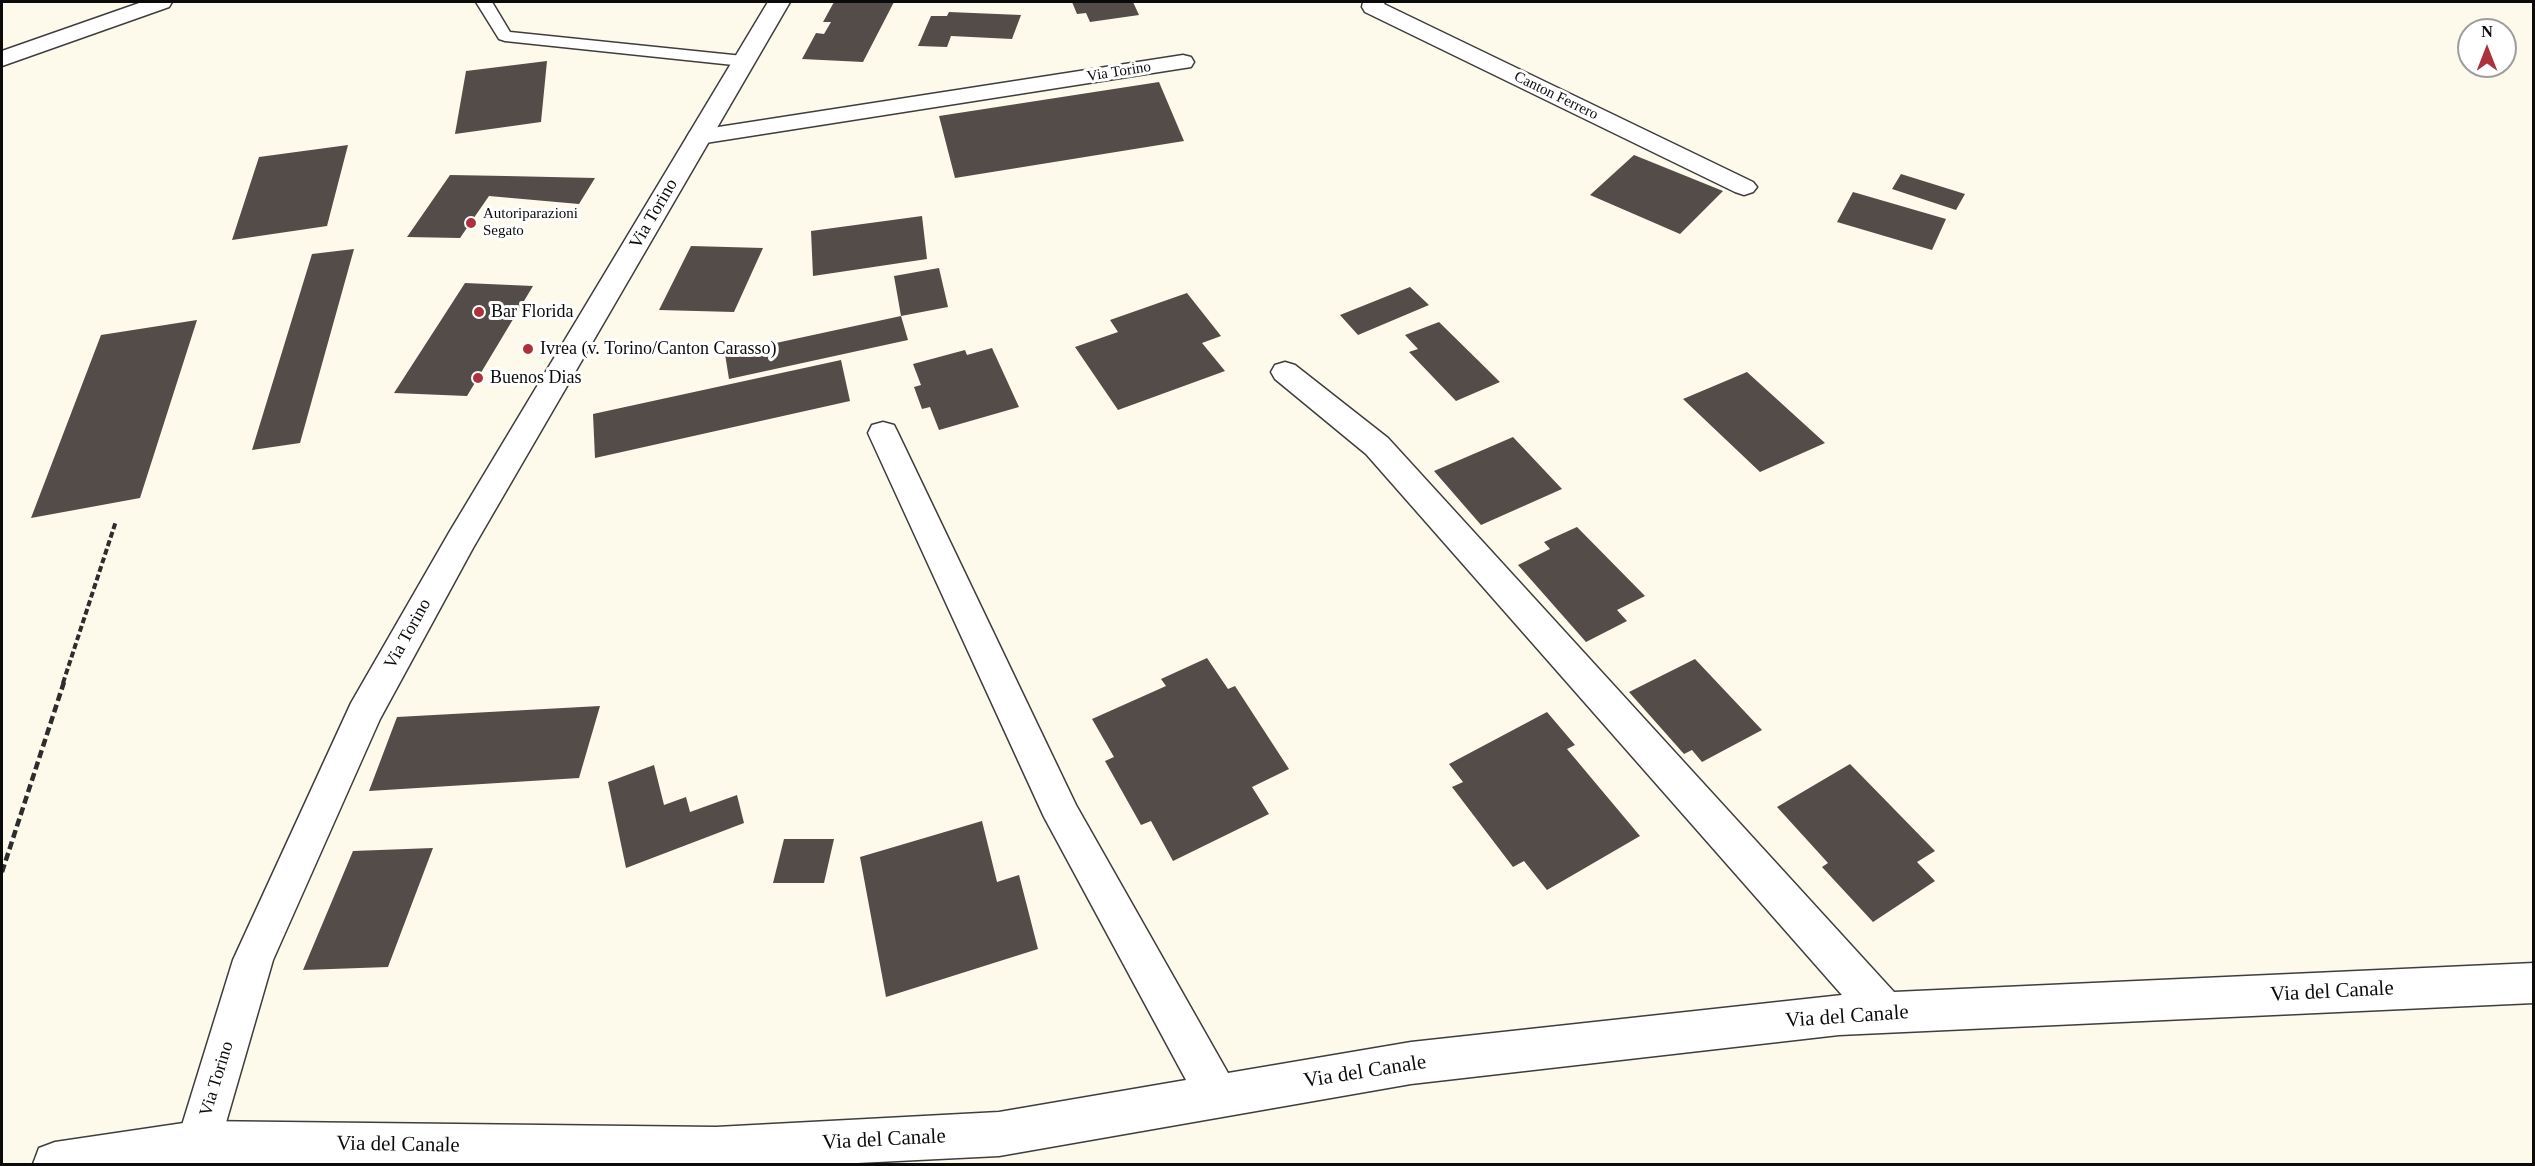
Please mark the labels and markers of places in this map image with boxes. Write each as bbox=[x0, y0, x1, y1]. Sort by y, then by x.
place label: Autoriparazioni Segato bbox=[483, 205, 578, 240]
marker: Autoriparazioni Segato bbox=[464, 216, 478, 230]
place label: Bar Florida bbox=[491, 301, 573, 323]
marker: Bar Florida bbox=[472, 305, 486, 319]
place label: Ivrea (v. Torino/Canton Carasso) bbox=[540, 338, 777, 360]
marker: Ivrea (v. Torino/Canton Carasso) bbox=[521, 342, 535, 356]
place label: Buenos Dias bbox=[490, 367, 581, 389]
marker: Buenos Dias bbox=[471, 371, 485, 385]

